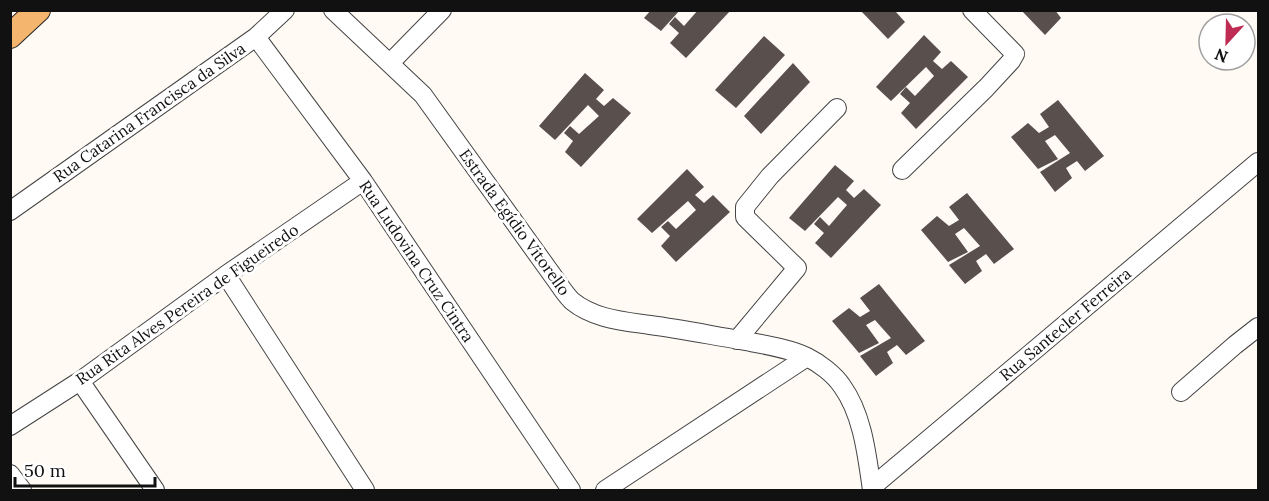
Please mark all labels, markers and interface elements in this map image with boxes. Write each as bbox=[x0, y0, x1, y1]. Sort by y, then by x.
north arrow bbox=[1197, 12, 1257, 72]
street label: Rua Catarina Francisca da Silva bbox=[49, 38, 249, 186]
text: N bbox=[1212, 44, 1231, 67]
street label: Estrada Egídio Vitorello bbox=[455, 145, 575, 299]
street label: Rua Ludovina Cruz Cintra bbox=[355, 176, 479, 346]
street label: Rua Rita Alves Pereira de Figueiredo bbox=[72, 219, 302, 389]
street label: Rua Santecler Ferreira bbox=[995, 263, 1135, 385]
scale bar bbox=[15, 450, 154, 488]
text: 50 m bbox=[24, 459, 66, 482]

